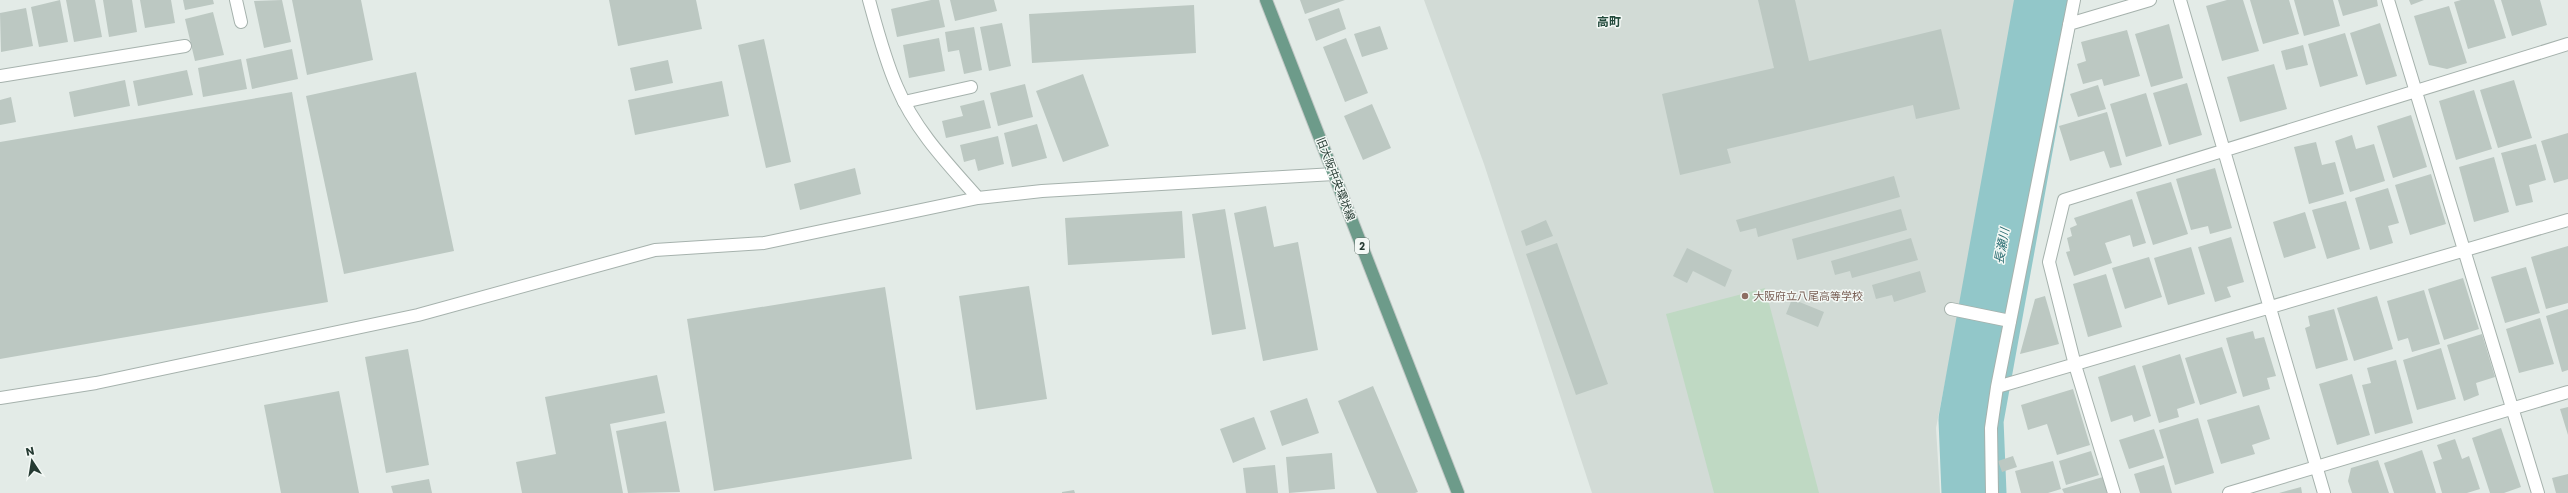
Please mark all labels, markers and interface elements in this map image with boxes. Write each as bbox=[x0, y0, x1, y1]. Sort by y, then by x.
district label: 高町 bbox=[1597, 13, 1621, 30]
street label: 旧大阪中央環状線 bbox=[1313, 135, 1359, 223]
water label: 長瀬川 bbox=[1990, 225, 2013, 265]
road number: 2 bbox=[1355, 238, 1369, 254]
place label: 大阪府立八尾高等学校 bbox=[1753, 288, 1863, 304]
marker: 大阪府立八尾高等学校 bbox=[1740, 291, 1750, 301]
north arrow bbox=[12, 441, 52, 481]
text: N bbox=[24, 443, 36, 460]

